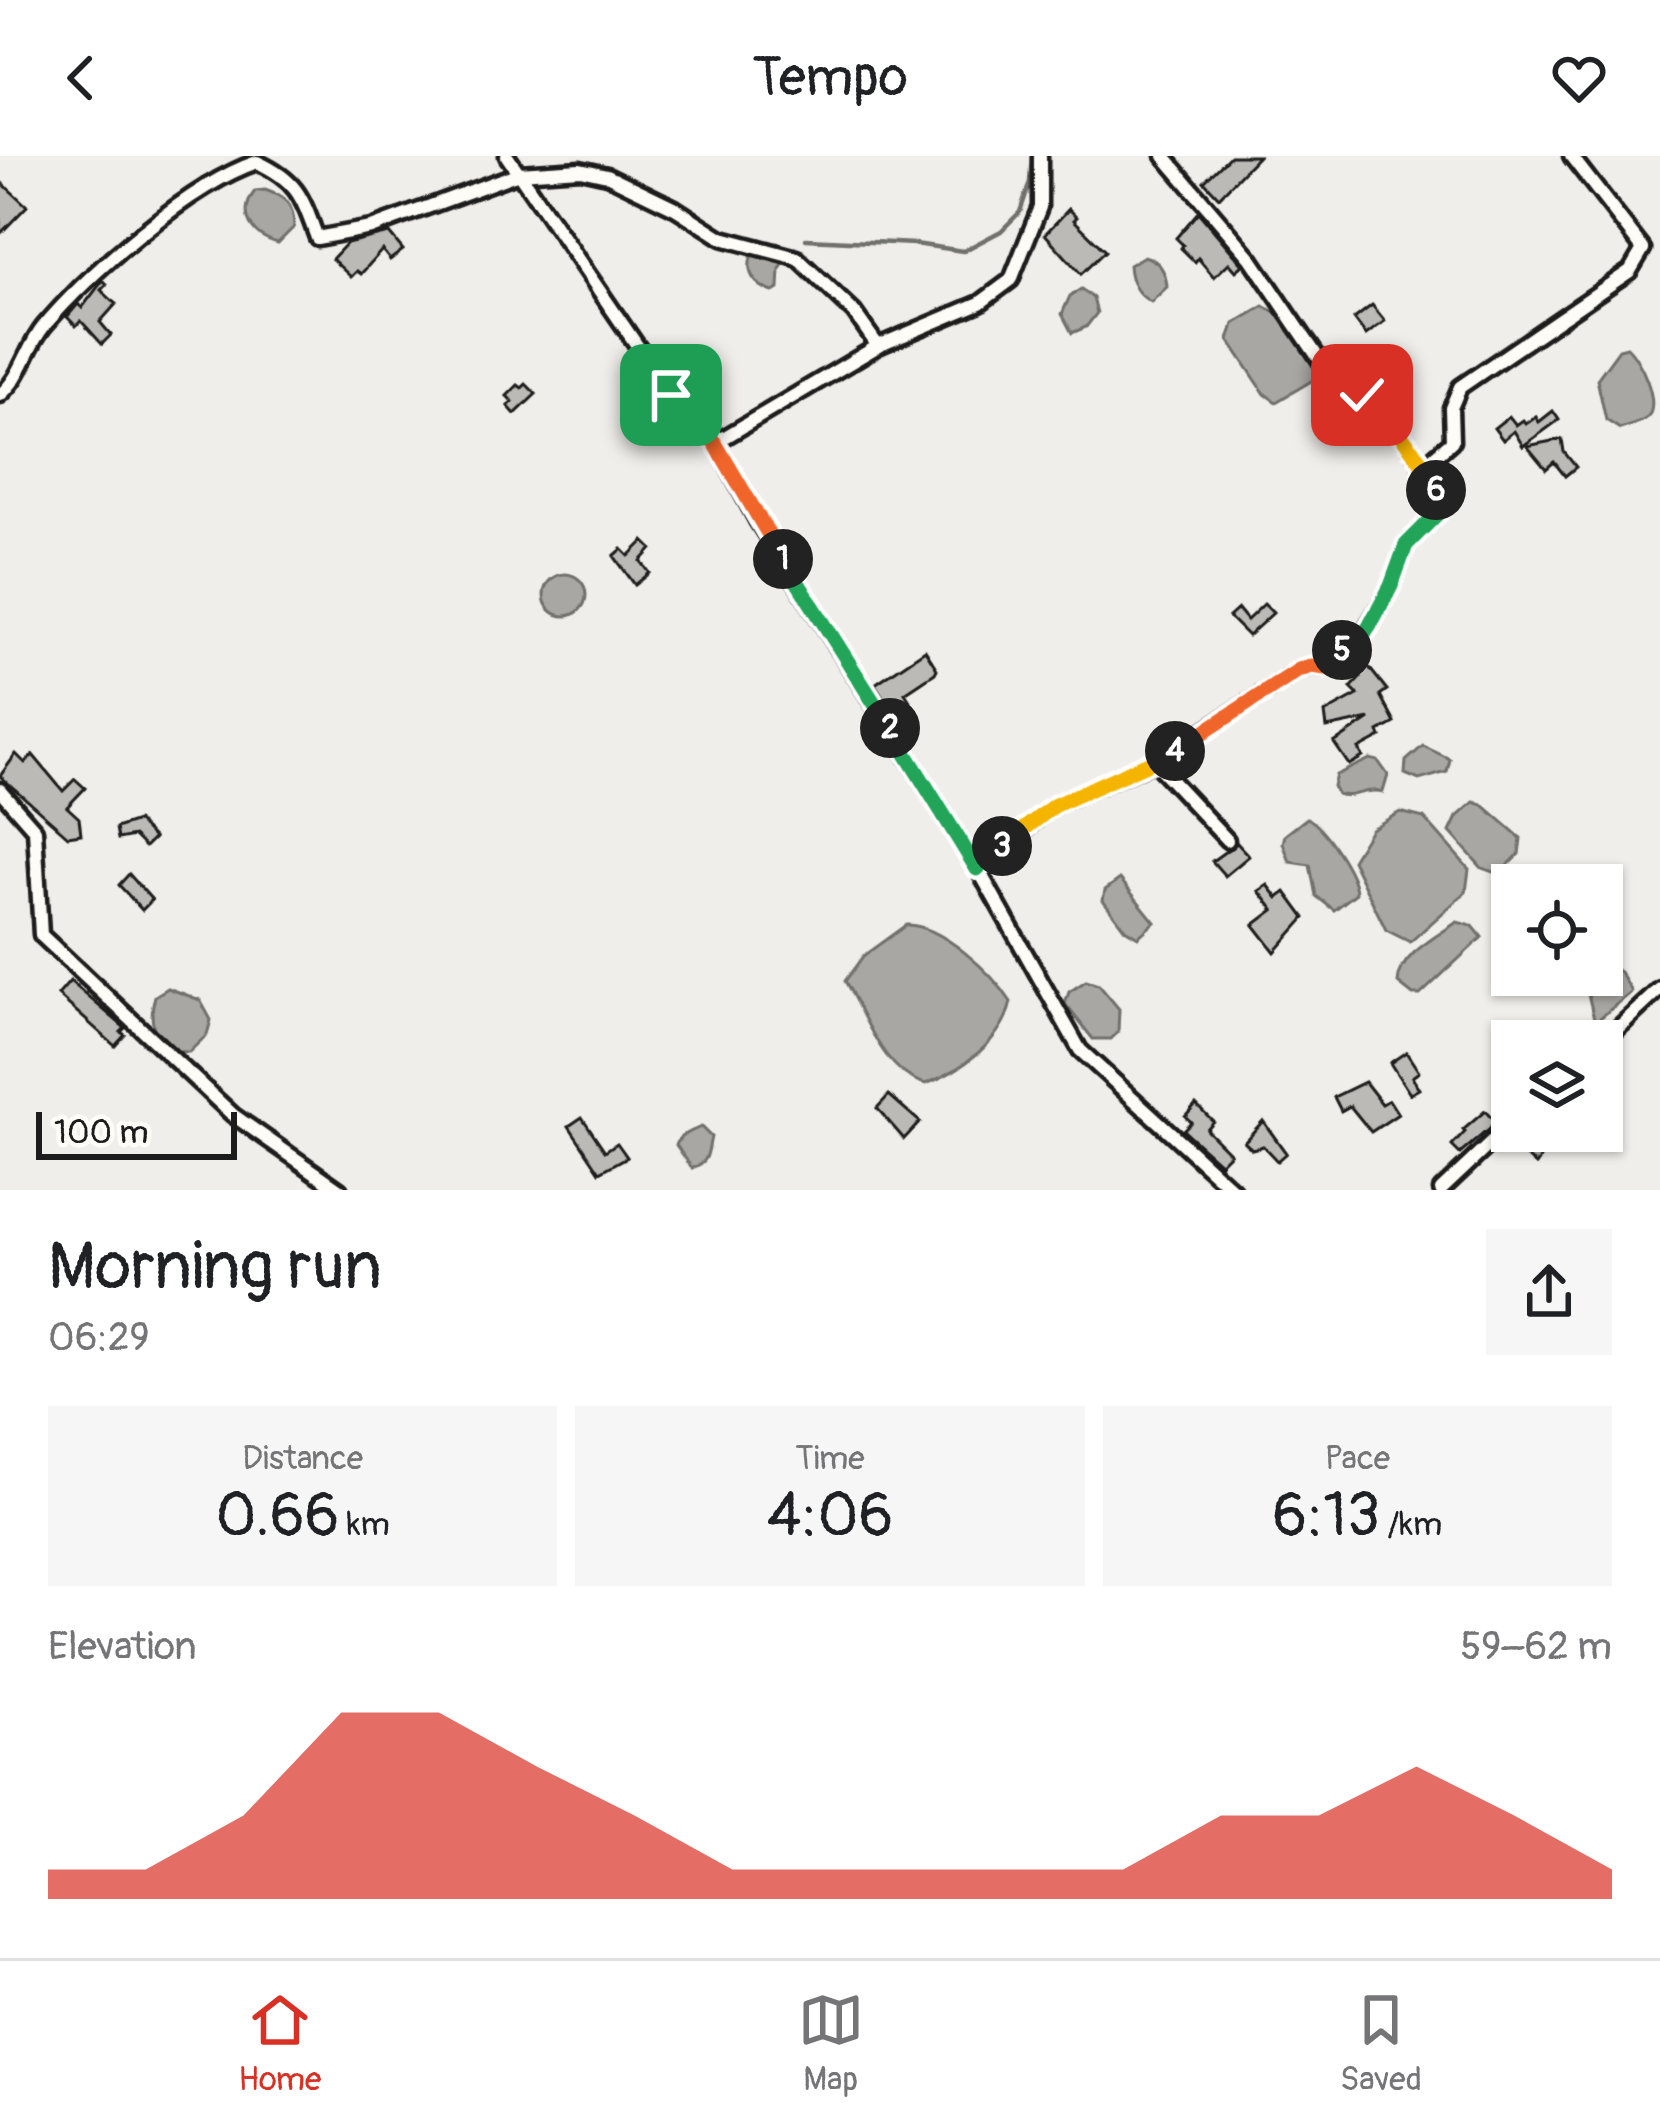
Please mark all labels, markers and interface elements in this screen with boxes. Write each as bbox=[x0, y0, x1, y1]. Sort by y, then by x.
text: Tempo bbox=[752, 44, 908, 112]
icon: back bbox=[48, 45, 114, 111]
icon: heart bbox=[1546, 45, 1612, 111]
pin bbox=[620, 344, 722, 446]
pin bbox=[1311, 344, 1413, 446]
icon: arrive bbox=[638, 362, 704, 428]
icon: check bbox=[1329, 362, 1395, 428]
pin: 6 bbox=[1406, 460, 1466, 520]
text: 6 bbox=[1426, 469, 1446, 510]
pin: 1 bbox=[753, 529, 813, 589]
text: 1 bbox=[777, 538, 789, 579]
pin: 5 bbox=[1312, 620, 1372, 680]
text: 5 bbox=[1333, 629, 1351, 670]
pin: 2 bbox=[860, 698, 920, 758]
text: 2 bbox=[881, 707, 899, 748]
pin: 4 bbox=[1145, 721, 1205, 781]
text: 4 bbox=[1165, 730, 1185, 771]
pin: 3 bbox=[972, 816, 1032, 876]
text: 3 bbox=[993, 825, 1011, 866]
map controls bbox=[1491, 864, 1623, 1152]
button: locate bbox=[1491, 864, 1623, 996]
button: layers bbox=[1491, 1020, 1623, 1152]
scale bar bbox=[36, 1106, 237, 1159]
text: 100 m bbox=[54, 1112, 148, 1153]
text: Morning run bbox=[48, 1226, 382, 1309]
button: share bbox=[1486, 1229, 1612, 1355]
text: 06:29 bbox=[48, 1313, 150, 1362]
text: Distance bbox=[242, 1438, 363, 1479]
text: Time bbox=[796, 1438, 864, 1479]
text: Pace bbox=[1325, 1438, 1390, 1479]
text: 0.66 bbox=[216, 1479, 340, 1554]
text: 4:06 bbox=[767, 1479, 893, 1554]
text: 6:13 bbox=[1272, 1479, 1380, 1554]
text: km bbox=[340, 1504, 390, 1545]
text: /km bbox=[1380, 1504, 1442, 1545]
text: Elevation bbox=[48, 1622, 197, 1671]
text: 59–62 m bbox=[1460, 1622, 1612, 1671]
tab: Home bbox=[238, 1987, 321, 2100]
tab: Map bbox=[798, 1987, 864, 2100]
tab: Saved bbox=[1340, 1987, 1422, 2100]

